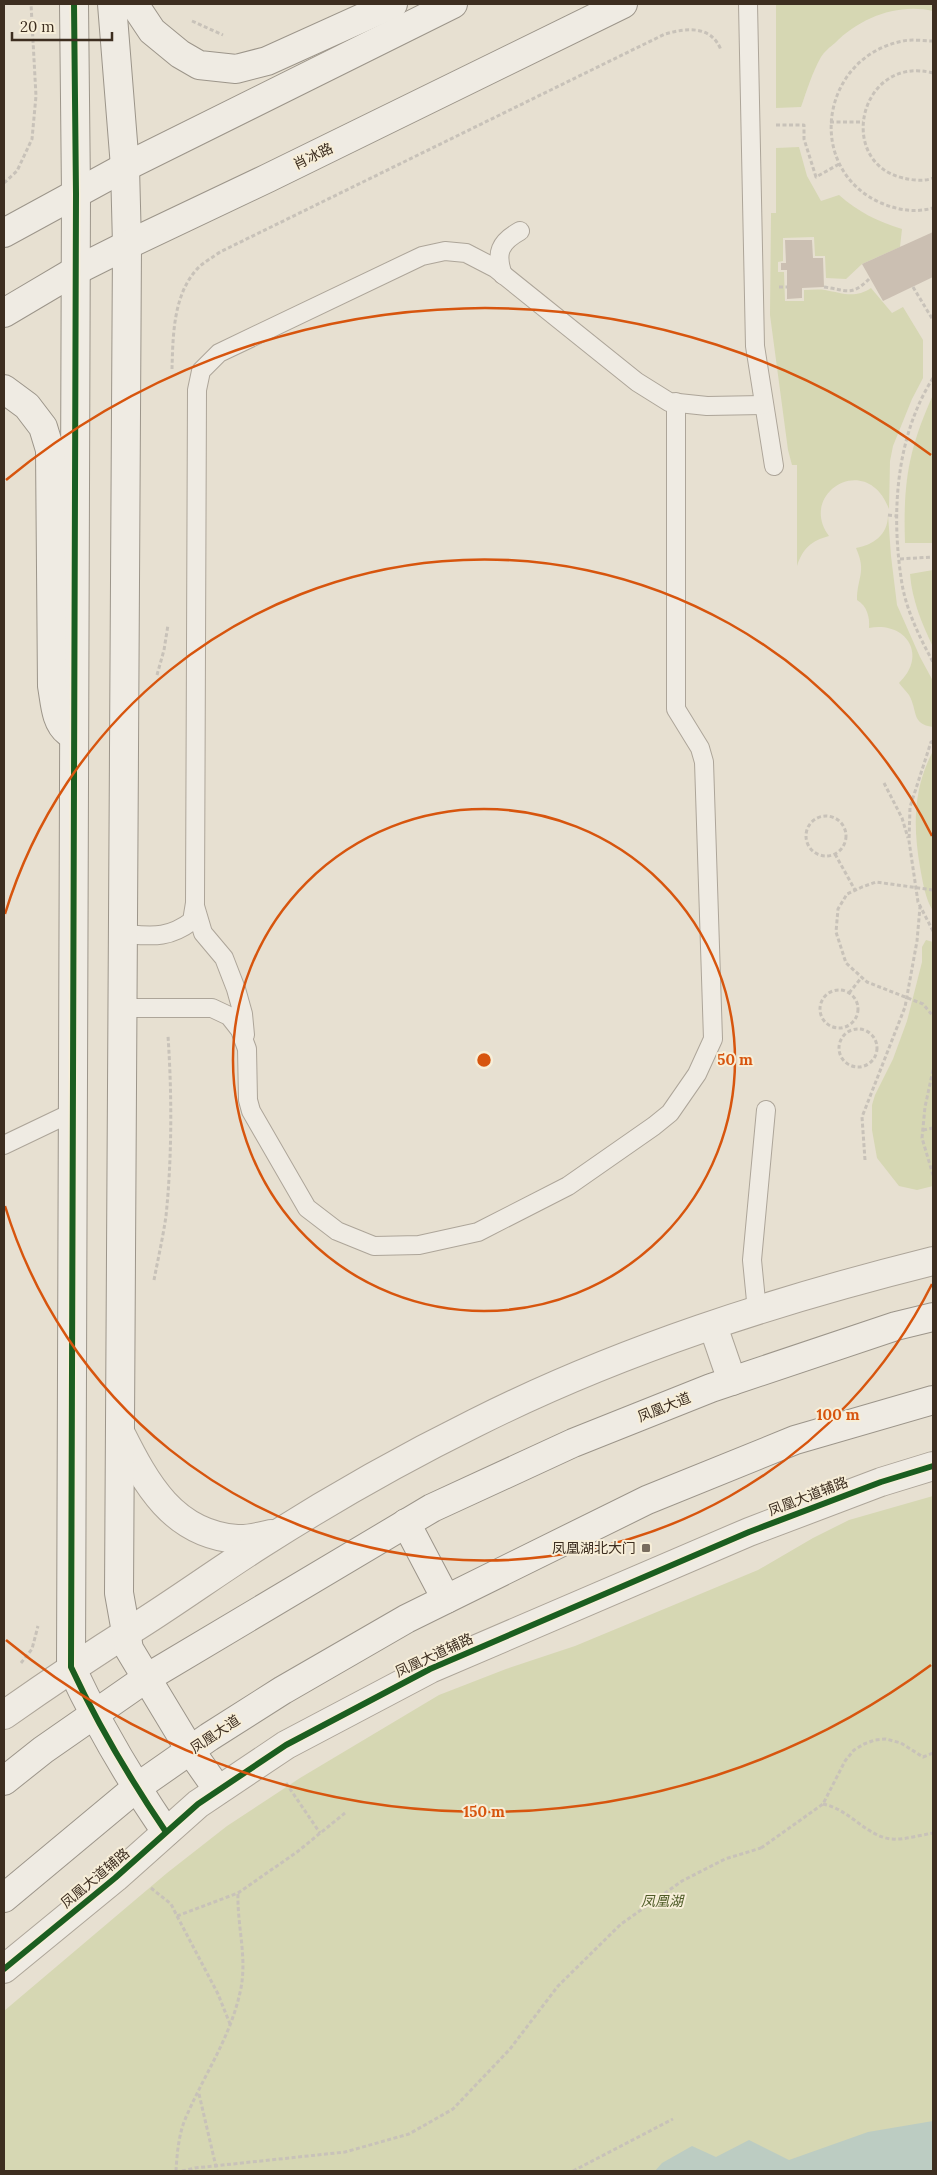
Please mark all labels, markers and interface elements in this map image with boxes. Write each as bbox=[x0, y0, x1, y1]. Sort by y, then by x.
scale bar bbox=[12, 10, 112, 42]
text: 20 m bbox=[20, 17, 55, 36]
street label: 肖冰路 bbox=[290, 139, 336, 173]
text: 50 m bbox=[717, 1050, 753, 1069]
centre of rings bbox=[475, 1051, 493, 1069]
street label: 凤凰大道 bbox=[635, 1388, 693, 1426]
text: 100 m bbox=[817, 1405, 860, 1424]
street label: 凤凰大道辅路 bbox=[766, 1473, 850, 1519]
place label: 凤凰湖北大门 bbox=[552, 1539, 636, 1557]
marker: 凤凰湖北大门 bbox=[640, 1542, 652, 1554]
street label: 凤凰大道辅路 bbox=[392, 1629, 476, 1681]
street label: 凤凰大道 bbox=[187, 1711, 243, 1757]
text: 150 m bbox=[463, 1802, 505, 1821]
street label: 凤凰大道辅路 bbox=[57, 1844, 133, 1912]
park label: 凤凰湖 bbox=[641, 1892, 685, 1910]

